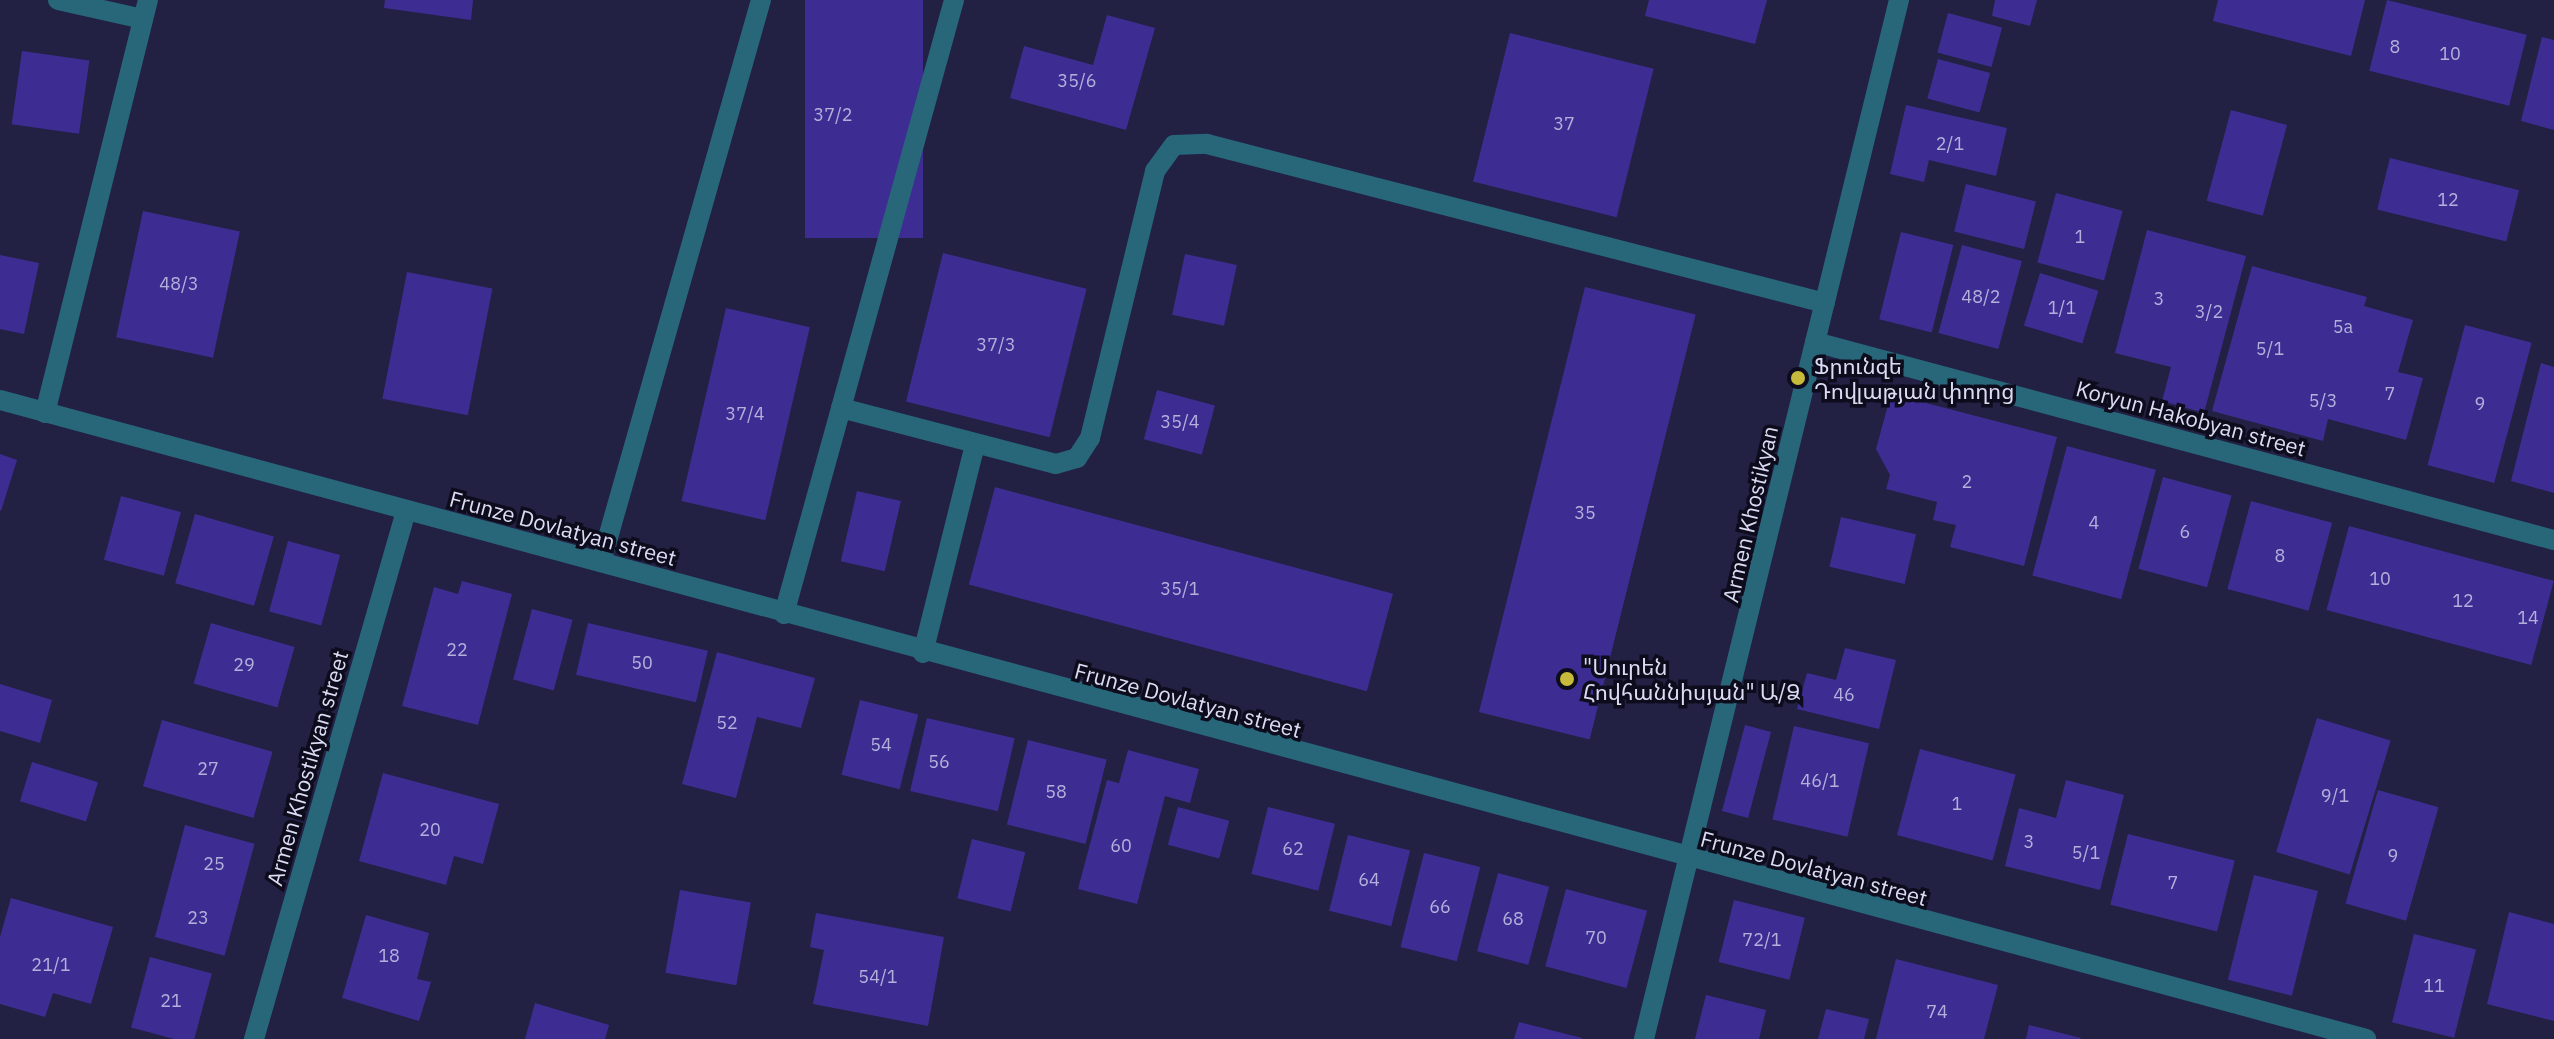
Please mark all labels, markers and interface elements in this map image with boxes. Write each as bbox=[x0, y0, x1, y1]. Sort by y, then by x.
house number: 8 bbox=[2390, 36, 2400, 58]
house number: 10 bbox=[2439, 43, 2461, 65]
house number: 35/6 bbox=[1057, 70, 1097, 92]
house number: 37/2 bbox=[813, 104, 853, 126]
house number: 37 bbox=[1553, 113, 1575, 135]
house number: 2/1 bbox=[1936, 133, 1964, 155]
house number: 12 bbox=[2437, 189, 2459, 211]
house number: 1 bbox=[2075, 226, 2085, 248]
house number: 48/3 bbox=[159, 273, 199, 295]
house number: 48/2 bbox=[1961, 286, 2001, 308]
house number: 3 bbox=[2154, 288, 2164, 310]
house number: 1/1 bbox=[2048, 297, 2076, 319]
house number: 3/2 bbox=[2195, 301, 2223, 323]
house number: 5a bbox=[2333, 316, 2353, 338]
house number: 37/3 bbox=[976, 334, 1016, 356]
house number: 5/1 bbox=[2256, 338, 2284, 360]
place label: Ֆրունզե Դովլաթյան փողոց bbox=[1814, 352, 2014, 404]
marker: Ֆրունզե Դովլաթյան փողոց bbox=[1789, 369, 1807, 387]
street label: Koryun Hakobyan street bbox=[2073, 375, 2309, 461]
house number: 7 bbox=[2385, 383, 2395, 405]
house number: 5/3 bbox=[2309, 390, 2337, 412]
house number: 9 bbox=[2475, 393, 2485, 415]
house number: 37/4 bbox=[725, 403, 765, 425]
house number: 35/4 bbox=[1160, 411, 1200, 433]
street label: Armen Khostikyan bbox=[1717, 423, 1783, 605]
house number: 2 bbox=[1962, 471, 1972, 493]
street label: Frunze Dovlatyan street bbox=[447, 485, 679, 571]
house number: 35 bbox=[1574, 502, 1596, 524]
house number: 4 bbox=[2089, 512, 2099, 534]
house number: 6 bbox=[2180, 521, 2190, 543]
house number: 8 bbox=[2275, 545, 2285, 567]
house number: 10 bbox=[2369, 568, 2391, 590]
house number: 35/1 bbox=[1160, 578, 1200, 600]
house number: 12 bbox=[2452, 590, 2474, 612]
house number: 14 bbox=[2517, 607, 2539, 629]
house number: 22 bbox=[446, 639, 468, 661]
street label: Armen Khostikyan street bbox=[261, 647, 353, 889]
house number: 50 bbox=[631, 652, 653, 674]
place label: "Սուրեն Հովհաննիսյան" Ա/Ձ bbox=[1583, 653, 1801, 704]
house number: 29 bbox=[233, 654, 255, 676]
street label: Frunze Dovlatyan street bbox=[1072, 657, 1304, 743]
marker: "Սուրեն Հովհաննիսյան" Ա/Ձ bbox=[1558, 670, 1576, 688]
house number: 46 bbox=[1833, 684, 1855, 706]
house number: 52 bbox=[716, 712, 738, 734]
house number: 54 bbox=[870, 734, 892, 756]
house number: 56 bbox=[928, 751, 950, 773]
house number: 27 bbox=[197, 758, 219, 780]
house number: 46/1 bbox=[1800, 770, 1840, 792]
house number: 58 bbox=[1045, 781, 1067, 803]
house number: 9/1 bbox=[2321, 785, 2349, 807]
house number: 1 bbox=[1952, 793, 1962, 815]
house number: 20 bbox=[419, 819, 441, 841]
street label: Frunze Dovlatyan street bbox=[1698, 825, 1930, 911]
house number: 3 bbox=[2024, 831, 2034, 853]
house number: 60 bbox=[1110, 835, 1132, 857]
house number: 62 bbox=[1282, 838, 1304, 860]
house number: 5/1 bbox=[2072, 842, 2100, 864]
house number: 9 bbox=[2388, 845, 2398, 867]
house number: 25 bbox=[203, 853, 225, 875]
house number: 64 bbox=[1358, 869, 1380, 891]
house number: 7 bbox=[2168, 872, 2178, 894]
house number: 66 bbox=[1429, 896, 1451, 918]
house number: 23 bbox=[187, 907, 209, 929]
house number: 68 bbox=[1502, 908, 1524, 930]
house number: 70 bbox=[1585, 927, 1607, 949]
house number: 72/1 bbox=[1742, 929, 1782, 951]
house number: 18 bbox=[378, 945, 400, 967]
house number: 21/1 bbox=[31, 954, 71, 976]
house number: 54/1 bbox=[858, 966, 898, 988]
house number: 11 bbox=[2423, 975, 2445, 997]
house number: 21 bbox=[160, 990, 182, 1012]
house number: 74 bbox=[1926, 1001, 1948, 1023]

